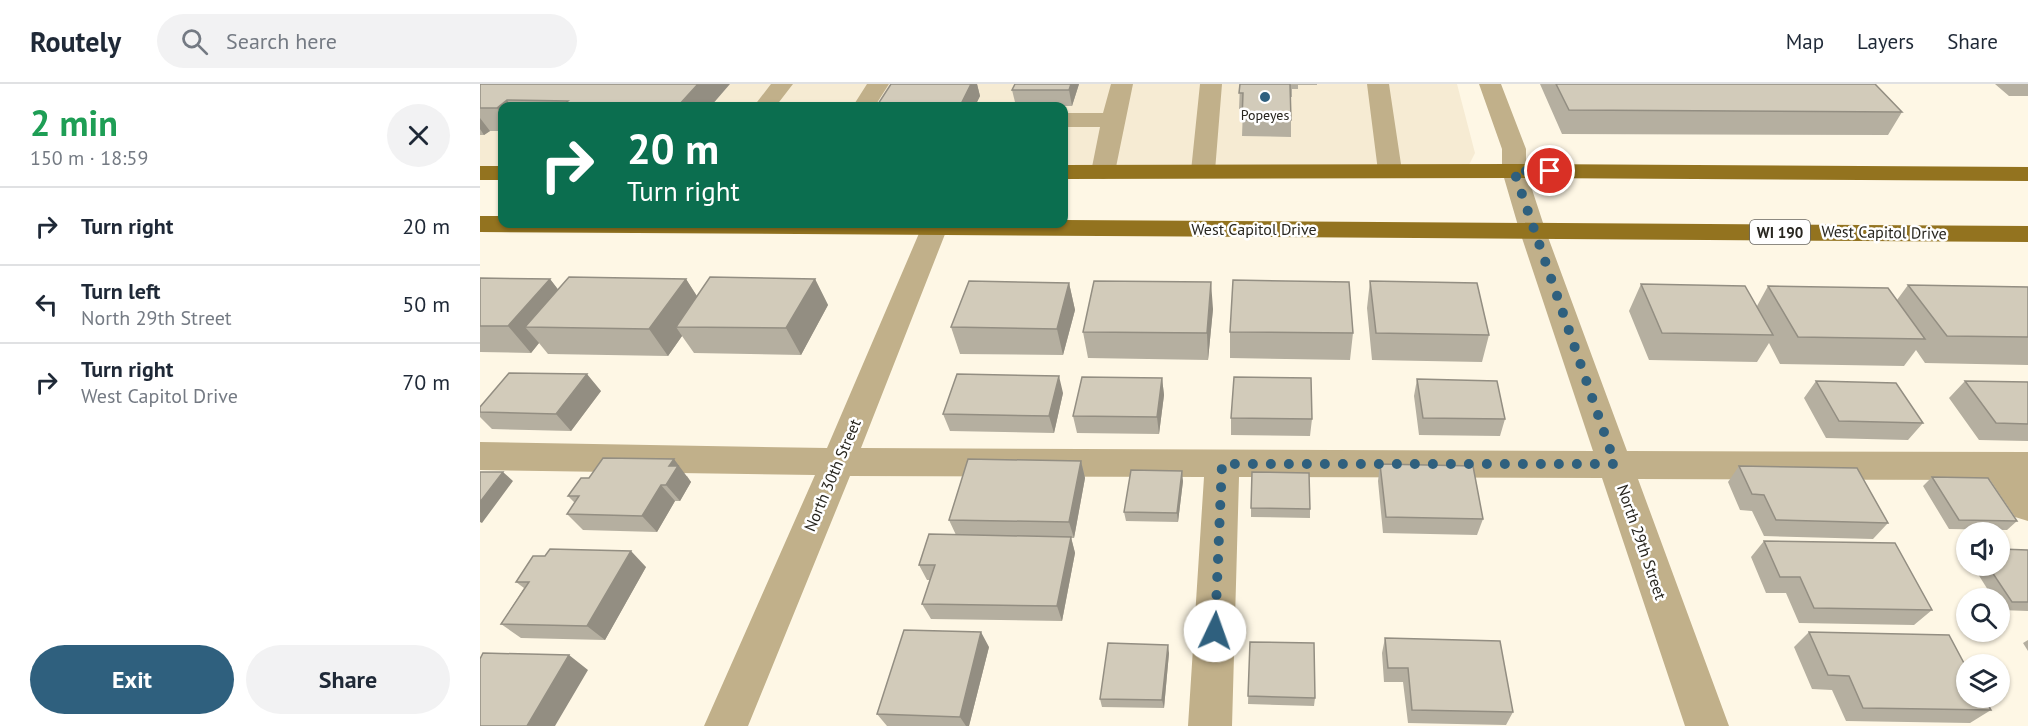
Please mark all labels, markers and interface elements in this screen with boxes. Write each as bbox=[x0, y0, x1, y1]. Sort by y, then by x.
search box bbox=[157, 14, 577, 68]
text: Routely bbox=[30, 23, 121, 60]
icon: search bbox=[178, 25, 211, 58]
text: Search here bbox=[226, 27, 337, 55]
text: Map bbox=[1786, 28, 1824, 55]
text: Layers bbox=[1857, 28, 1914, 55]
text: Share bbox=[1947, 28, 1998, 55]
marker: Popeyes bbox=[1258, 90, 1272, 104]
text: 2 min bbox=[30, 99, 118, 146]
button: close bbox=[387, 104, 450, 167]
place label: Popeyes bbox=[1241, 106, 1289, 124]
text: 20 m bbox=[627, 121, 719, 176]
icon: right bbox=[528, 126, 606, 204]
text: 150 m · 18:59 bbox=[30, 145, 148, 171]
pin bbox=[1524, 145, 1575, 196]
icon: arrive bbox=[1533, 154, 1566, 187]
text: Turn right bbox=[627, 174, 740, 208]
icon: right bbox=[30, 210, 63, 243]
text: Turn right bbox=[81, 212, 173, 240]
text: 20 m bbox=[402, 212, 450, 240]
street label: West Capitol Drive bbox=[1191, 219, 1317, 239]
road number: WI 190 bbox=[1750, 220, 1810, 244]
street label: West Capitol Drive bbox=[1821, 221, 1947, 243]
text: Turn left bbox=[81, 277, 161, 305]
icon: left bbox=[30, 288, 63, 321]
text: 50 m bbox=[402, 290, 450, 318]
text: North 29th Street bbox=[81, 305, 232, 331]
text: Turn right bbox=[81, 355, 173, 383]
icon: right bbox=[30, 366, 63, 399]
text: 70 m bbox=[402, 368, 450, 396]
text: West Capitol Drive bbox=[81, 383, 238, 409]
street label: North 30th Street bbox=[799, 415, 865, 534]
street label: North 29th Street bbox=[1613, 482, 1671, 603]
map controls bbox=[1956, 522, 2010, 708]
button: sound bbox=[1956, 522, 2010, 576]
button: search bbox=[1956, 588, 2010, 642]
position arrow bbox=[1183, 599, 1247, 663]
button: Exit bbox=[30, 645, 234, 714]
button: Share bbox=[246, 645, 450, 714]
button: layers bbox=[1956, 654, 2010, 708]

